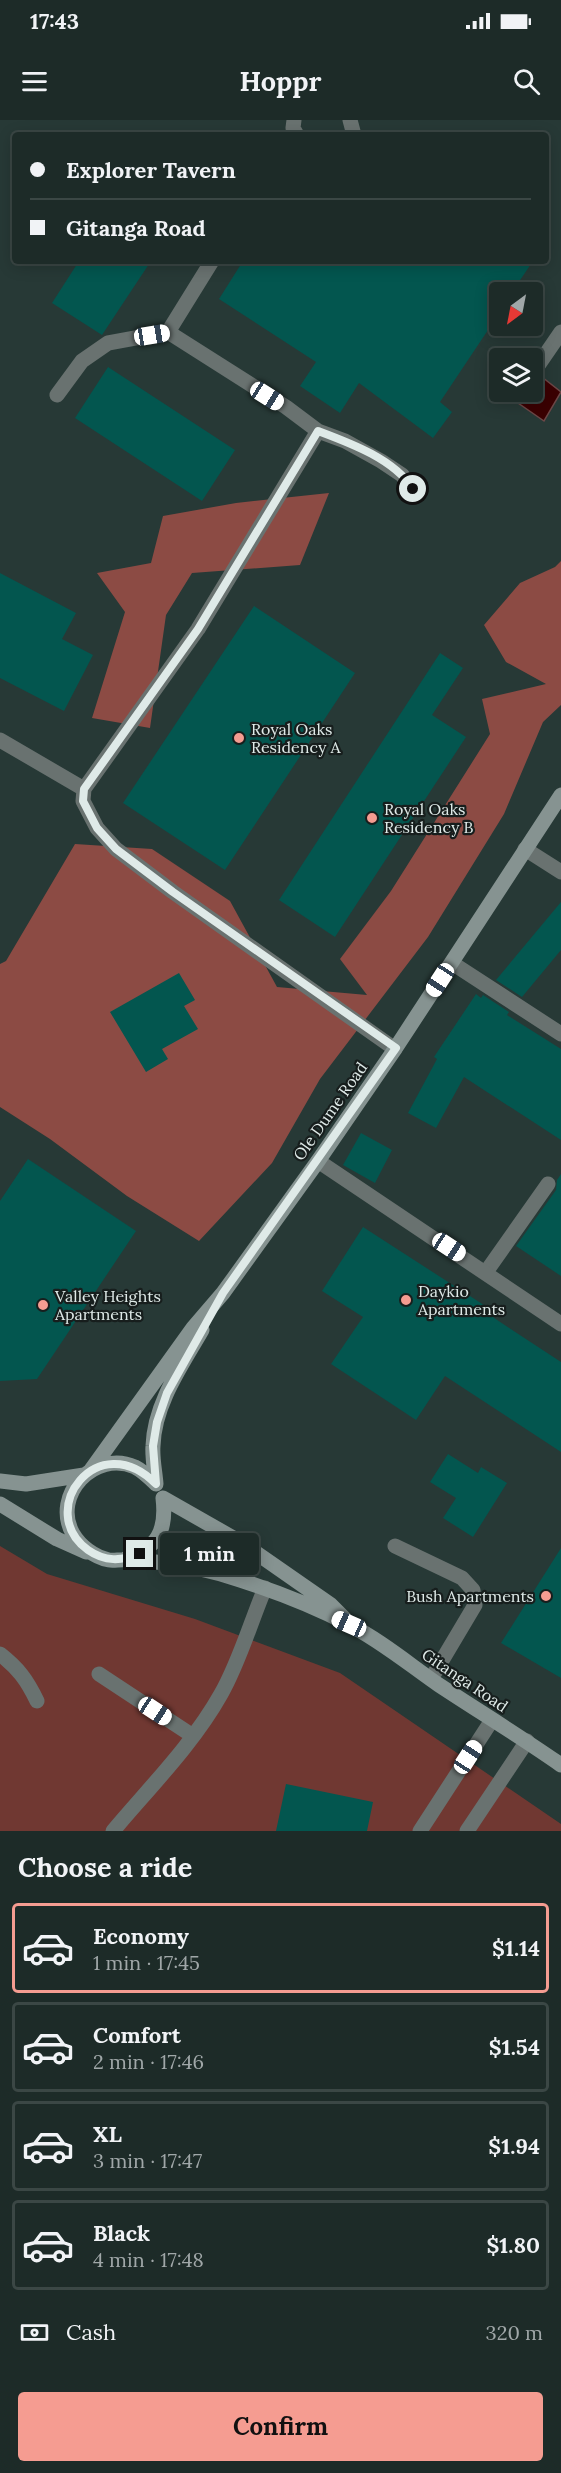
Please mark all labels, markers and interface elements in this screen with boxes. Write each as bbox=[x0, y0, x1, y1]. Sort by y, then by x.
text: 17:43 bbox=[30, 7, 79, 35]
text: Hoppr bbox=[240, 64, 321, 98]
icon: menu bbox=[18, 65, 51, 98]
icon: search bbox=[510, 65, 543, 98]
text: Explorer Tavern bbox=[66, 156, 236, 184]
text: Gitanga Road bbox=[66, 214, 206, 242]
north arrow bbox=[489, 282, 543, 336]
map controls bbox=[489, 282, 543, 402]
car bbox=[133, 323, 171, 347]
button: layers bbox=[489, 348, 543, 402]
car bbox=[247, 379, 287, 413]
route start bbox=[399, 475, 426, 502]
place label: Royal Oaks Residency A bbox=[251, 719, 342, 757]
marker: Royal Oaks Residency A bbox=[232, 731, 246, 745]
place label: Royal Oaks Residency B bbox=[384, 799, 474, 837]
marker: Royal Oaks Residency B bbox=[365, 811, 379, 825]
car bbox=[423, 960, 457, 1000]
street label: Ole Dume Road bbox=[289, 1058, 372, 1164]
car bbox=[429, 1230, 469, 1264]
place label: Daykio Apartments bbox=[417, 1281, 505, 1319]
place label: Valley Heights Apartments bbox=[54, 1286, 161, 1324]
marker: Daykio Apartments bbox=[399, 1293, 413, 1307]
marker: Valley Heights Apartments bbox=[36, 1298, 50, 1312]
callout: 1 min bbox=[161, 1533, 260, 1575]
route end bbox=[126, 1540, 153, 1567]
text: 1 min bbox=[184, 1541, 235, 1566]
place label: Bush Apartments bbox=[406, 1586, 534, 1606]
marker: Bush Apartments bbox=[539, 1589, 553, 1603]
car bbox=[329, 1608, 369, 1640]
street label: Gitanga Road bbox=[418, 1644, 512, 1716]
car bbox=[135, 1694, 175, 1728]
car bbox=[451, 1737, 485, 1777]
text: Choose a ride bbox=[18, 1850, 192, 1884]
icon: car bbox=[21, 1921, 75, 1975]
text: Economy bbox=[93, 1922, 189, 1950]
text: $1.14 bbox=[492, 1934, 540, 1962]
text: 1 min · 17:45 bbox=[93, 1950, 200, 1975]
icon: car bbox=[21, 2020, 75, 2074]
text: Comfort bbox=[93, 2021, 181, 2049]
text: $1.54 bbox=[489, 2033, 540, 2061]
text: 2 min · 17:46 bbox=[93, 2049, 204, 2074]
icon: car bbox=[21, 2119, 75, 2173]
text: XL bbox=[93, 2120, 122, 2148]
text: $1.94 bbox=[488, 2132, 540, 2160]
text: 3 min · 17:47 bbox=[93, 2148, 202, 2173]
icon: car bbox=[21, 2218, 75, 2272]
text: Black bbox=[93, 2219, 150, 2247]
text: $1.80 bbox=[486, 2231, 540, 2259]
text: 4 min · 17:48 bbox=[93, 2247, 204, 2272]
icon: cash bbox=[18, 2316, 51, 2349]
text: Cash bbox=[66, 2318, 116, 2346]
text: 320 m bbox=[486, 2320, 543, 2345]
button: Confirm bbox=[18, 2392, 543, 2461]

